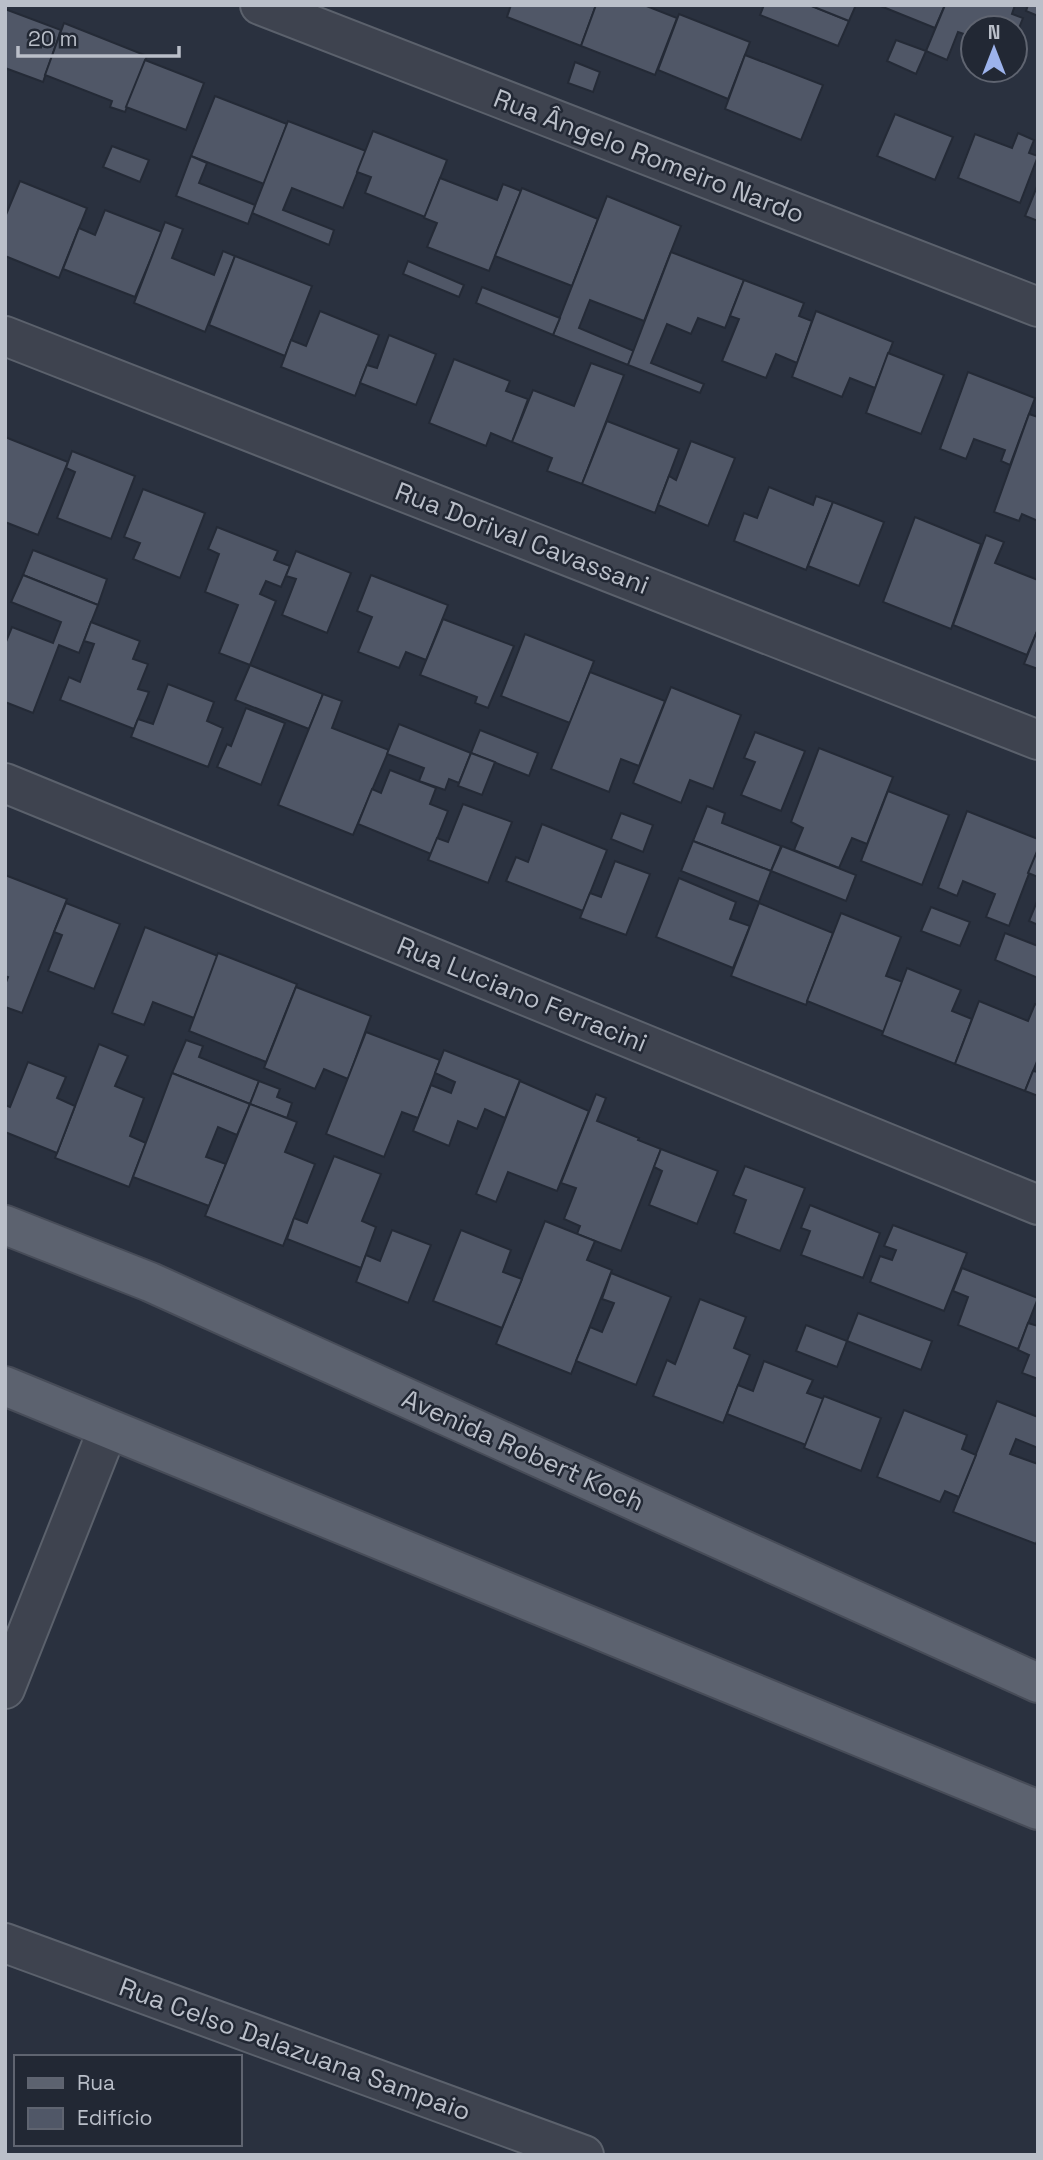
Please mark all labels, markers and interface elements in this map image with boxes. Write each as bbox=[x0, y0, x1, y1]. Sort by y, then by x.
scale bar bbox=[18, 14, 178, 58]
north arrow bbox=[959, 14, 1029, 84]
text: N bbox=[988, 20, 1000, 45]
text: 20 m bbox=[28, 25, 78, 52]
street label: Rua Ângelo Romeiro Nardo bbox=[489, 81, 809, 231]
street label: Rua Dorival Cavassani bbox=[390, 474, 654, 602]
street label: Rua Luciano Ferracini bbox=[392, 928, 652, 1060]
street label: Avenida Robert Koch bbox=[397, 1381, 649, 1519]
street label: Rua Celso Dalazuana Sampaio bbox=[115, 1969, 475, 2129]
legend bbox=[14, 2055, 242, 2146]
text: Rua bbox=[77, 2069, 115, 2096]
text: Edifício bbox=[77, 2104, 153, 2131]

